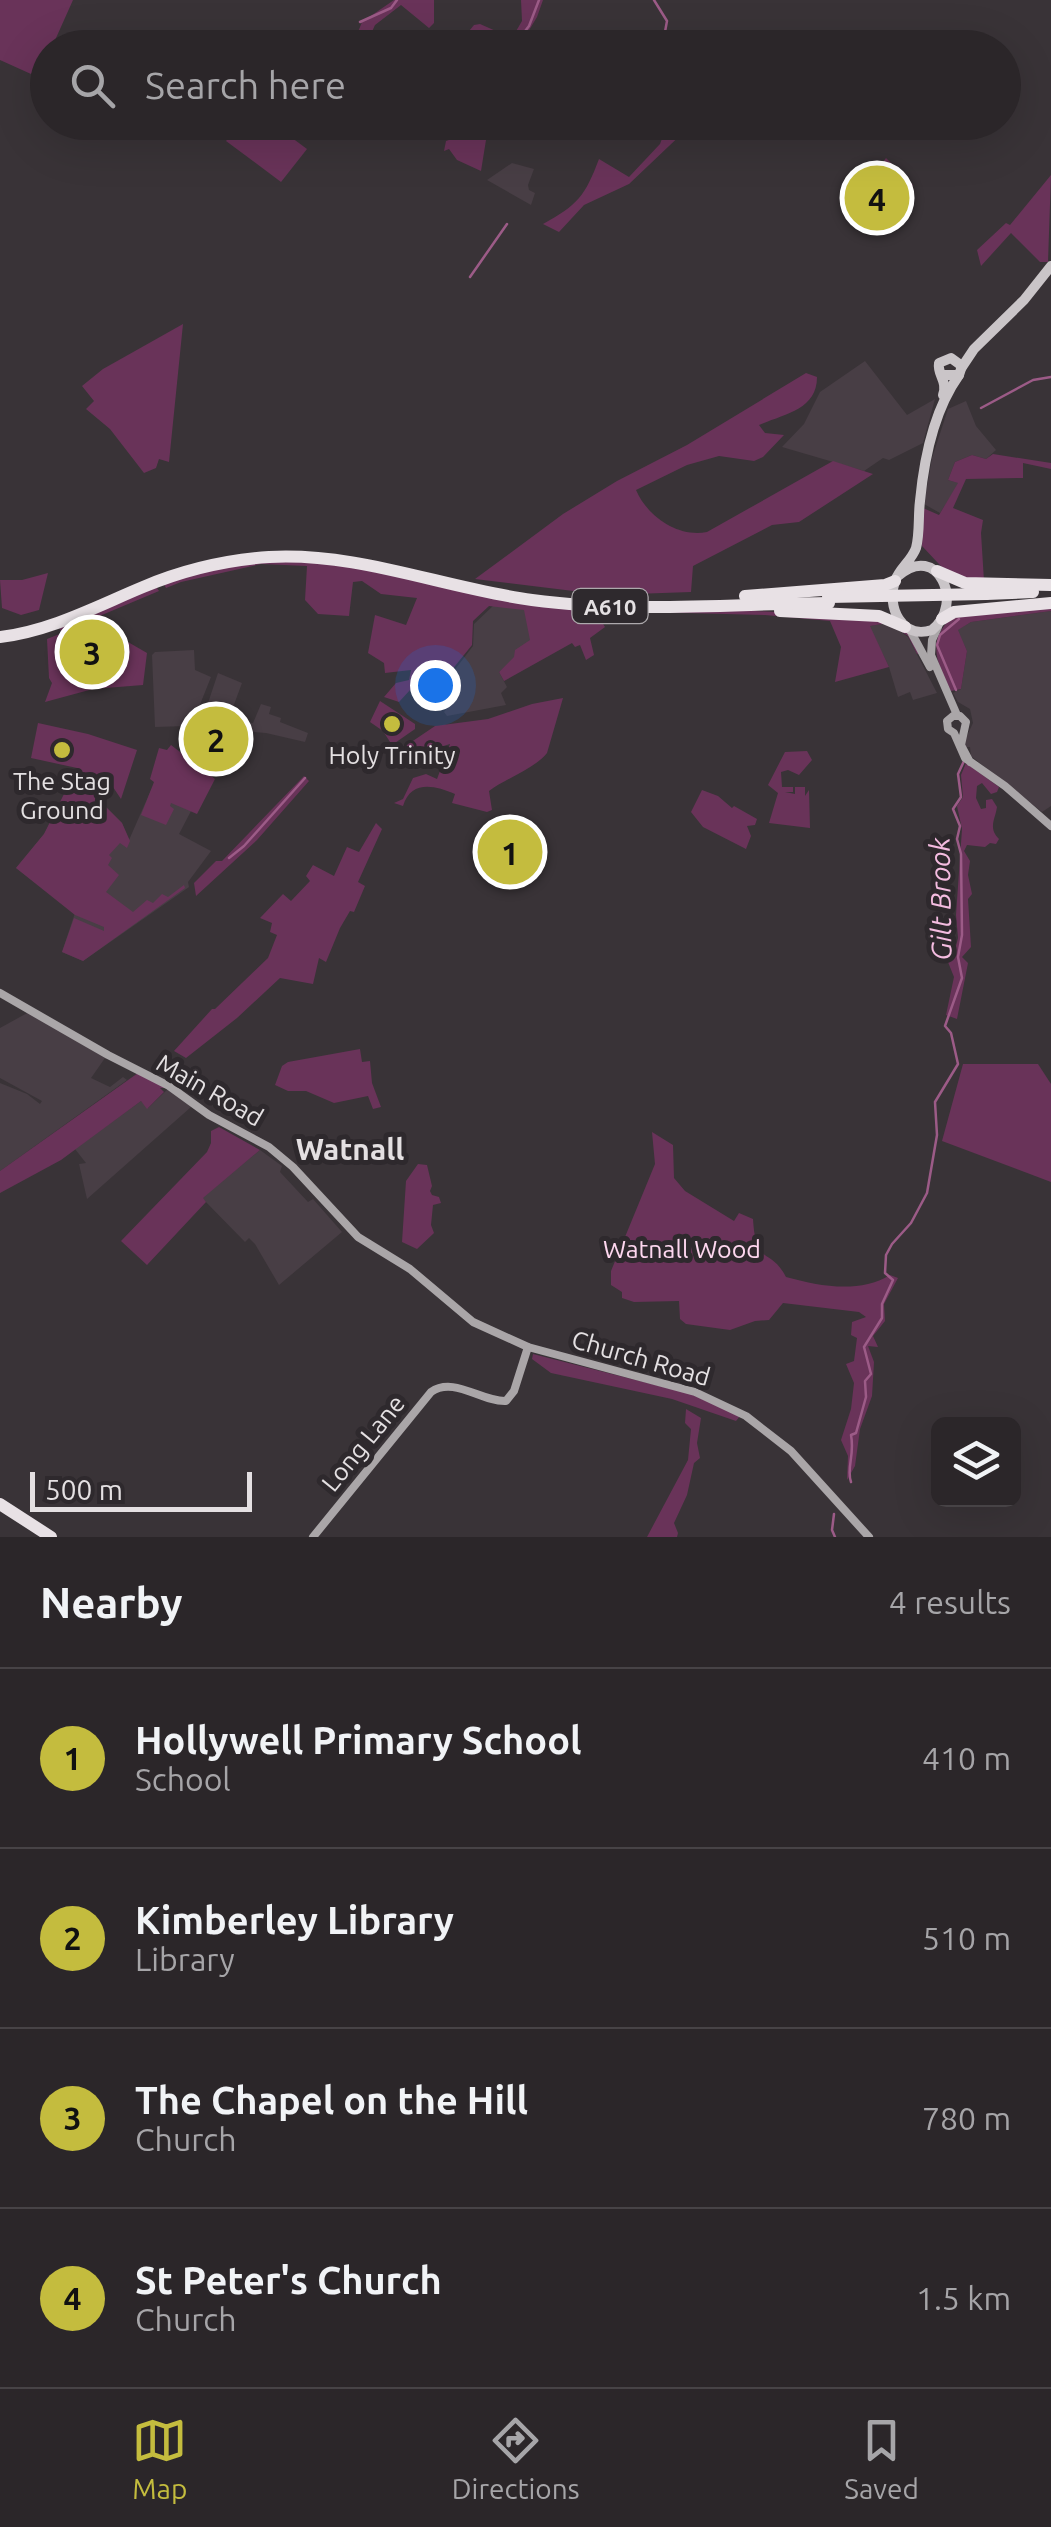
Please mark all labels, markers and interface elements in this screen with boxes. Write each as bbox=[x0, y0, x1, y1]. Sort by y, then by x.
search box bbox=[30, 30, 1021, 140]
icon: search bbox=[65, 58, 120, 113]
text: Search here bbox=[145, 64, 346, 106]
pin: 4 bbox=[844, 160, 910, 236]
road number: A610 bbox=[572, 589, 648, 623]
pin: 3 bbox=[59, 614, 124, 690]
your location bbox=[410, 660, 461, 711]
pin: 2 bbox=[184, 702, 248, 776]
marker: Holy Trinity bbox=[381, 713, 403, 735]
marker: The Stag Ground bbox=[51, 739, 73, 761]
place label: Holy Trinity bbox=[328, 741, 456, 769]
place label: The Stag Ground bbox=[13, 767, 111, 824]
pin: 1 bbox=[478, 814, 542, 890]
water label: Gilt Brook bbox=[923, 836, 957, 961]
street label: Main Road bbox=[152, 1048, 268, 1132]
district label: Watnall bbox=[296, 1132, 404, 1166]
park label: Watnall Wood bbox=[603, 1235, 761, 1263]
street label: Church Road bbox=[569, 1325, 713, 1391]
street label: Long Lane bbox=[316, 1389, 410, 1497]
map controls bbox=[931, 1417, 1021, 1507]
button: layers bbox=[931, 1417, 1021, 1507]
scale bar bbox=[30, 1467, 252, 1512]
text: 500 m bbox=[45, 1474, 123, 1505]
text: Nearby bbox=[40, 1579, 183, 1626]
text: 4 results bbox=[889, 1584, 1011, 1620]
text: Hollywell Primary School bbox=[135, 1719, 582, 1761]
text: 1 bbox=[63, 1740, 82, 1776]
text: 410 m bbox=[922, 1740, 1011, 1776]
text: School bbox=[135, 1761, 231, 1797]
text: Kimberley Library bbox=[135, 1899, 454, 1941]
text: 2 bbox=[63, 1920, 82, 1956]
text: 510 m bbox=[922, 1920, 1011, 1956]
text: Library bbox=[135, 1941, 235, 1977]
text: The Chapel on the Hill bbox=[135, 2079, 528, 2121]
text: 3 bbox=[63, 2100, 82, 2136]
text: 780 m bbox=[922, 2100, 1011, 2136]
text: Church bbox=[135, 2121, 236, 2157]
text: St Peter's Church bbox=[135, 2259, 442, 2301]
text: 4 bbox=[63, 2280, 82, 2316]
text: 1.5 km bbox=[916, 2280, 1011, 2316]
text: Church bbox=[135, 2301, 236, 2337]
tab: Map bbox=[132, 2413, 187, 2504]
tab: Directions bbox=[452, 2413, 580, 2504]
tab: Saved bbox=[844, 2413, 919, 2504]

